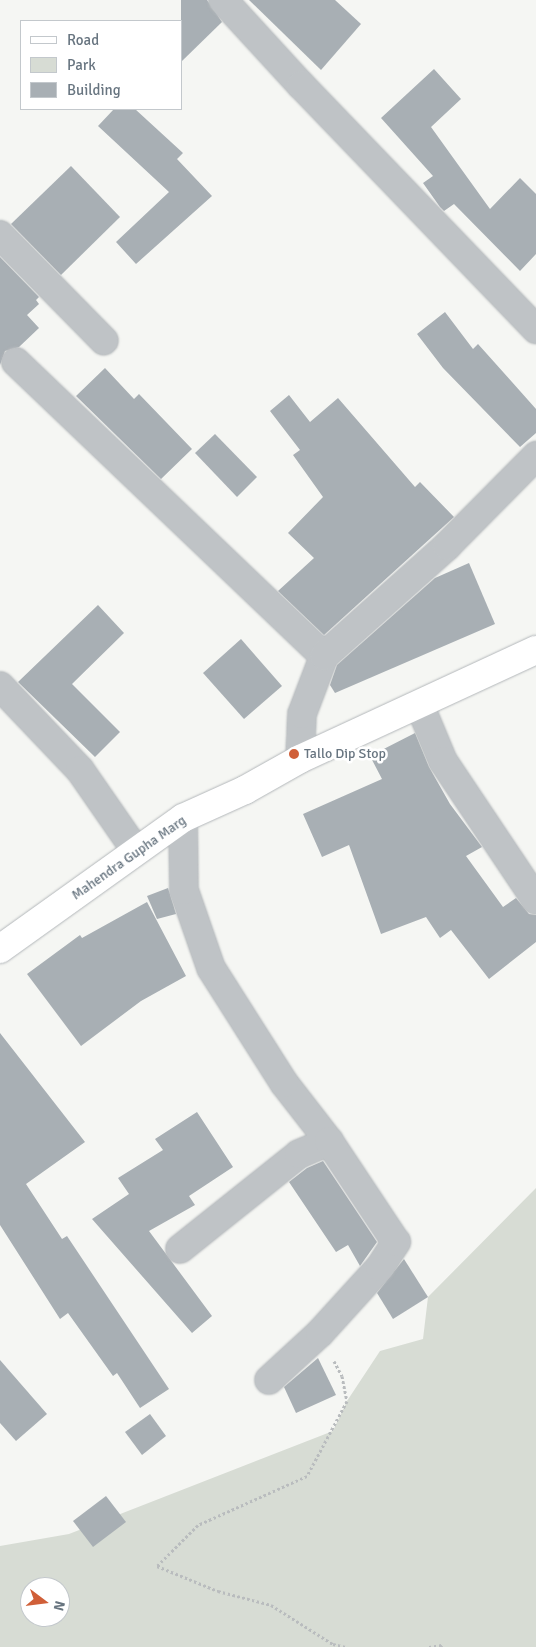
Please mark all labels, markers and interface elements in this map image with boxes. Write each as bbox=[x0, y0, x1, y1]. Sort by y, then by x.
legend bbox=[20, 20, 182, 110]
text: Road bbox=[67, 31, 99, 49]
text: Park bbox=[67, 56, 96, 74]
text: Building bbox=[67, 81, 121, 99]
place label: Tallo Dip Stop bbox=[304, 746, 386, 762]
marker: Tallo Dip Stop bbox=[288, 748, 300, 760]
street label: Mahendra Gupha Marg bbox=[68, 812, 190, 904]
north arrow bbox=[20, 1577, 70, 1627]
text: N bbox=[50, 1599, 68, 1613]

